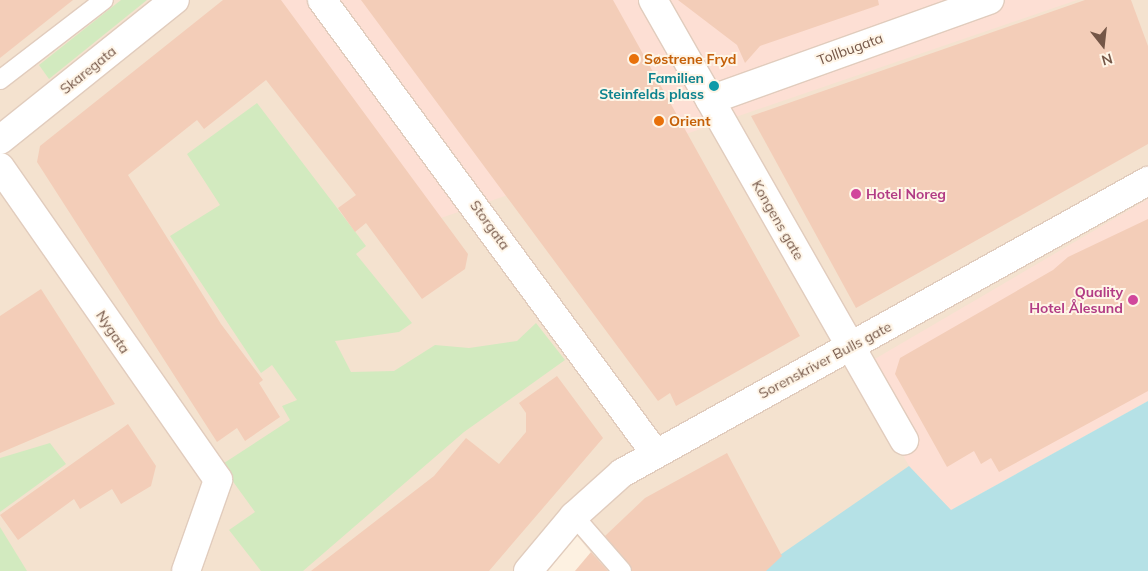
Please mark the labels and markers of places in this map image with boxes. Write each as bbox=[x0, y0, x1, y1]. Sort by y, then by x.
place label: Søstrene Fryd bbox=[644, 51, 737, 67]
marker: Søstrene Fryd bbox=[628, 53, 640, 65]
place label: Familien Steinfelds plass bbox=[599, 70, 704, 102]
marker: Familien Steinfelds plass bbox=[708, 80, 720, 92]
place label: Orient bbox=[669, 113, 711, 129]
marker: Orient bbox=[653, 115, 665, 127]
place label: Hotel Noreg bbox=[866, 186, 946, 202]
marker: Hotel Noreg bbox=[850, 188, 862, 200]
place label: Quality Hotel Ålesund bbox=[1029, 284, 1123, 316]
marker: Quality Hotel Ålesund bbox=[1127, 294, 1139, 306]

